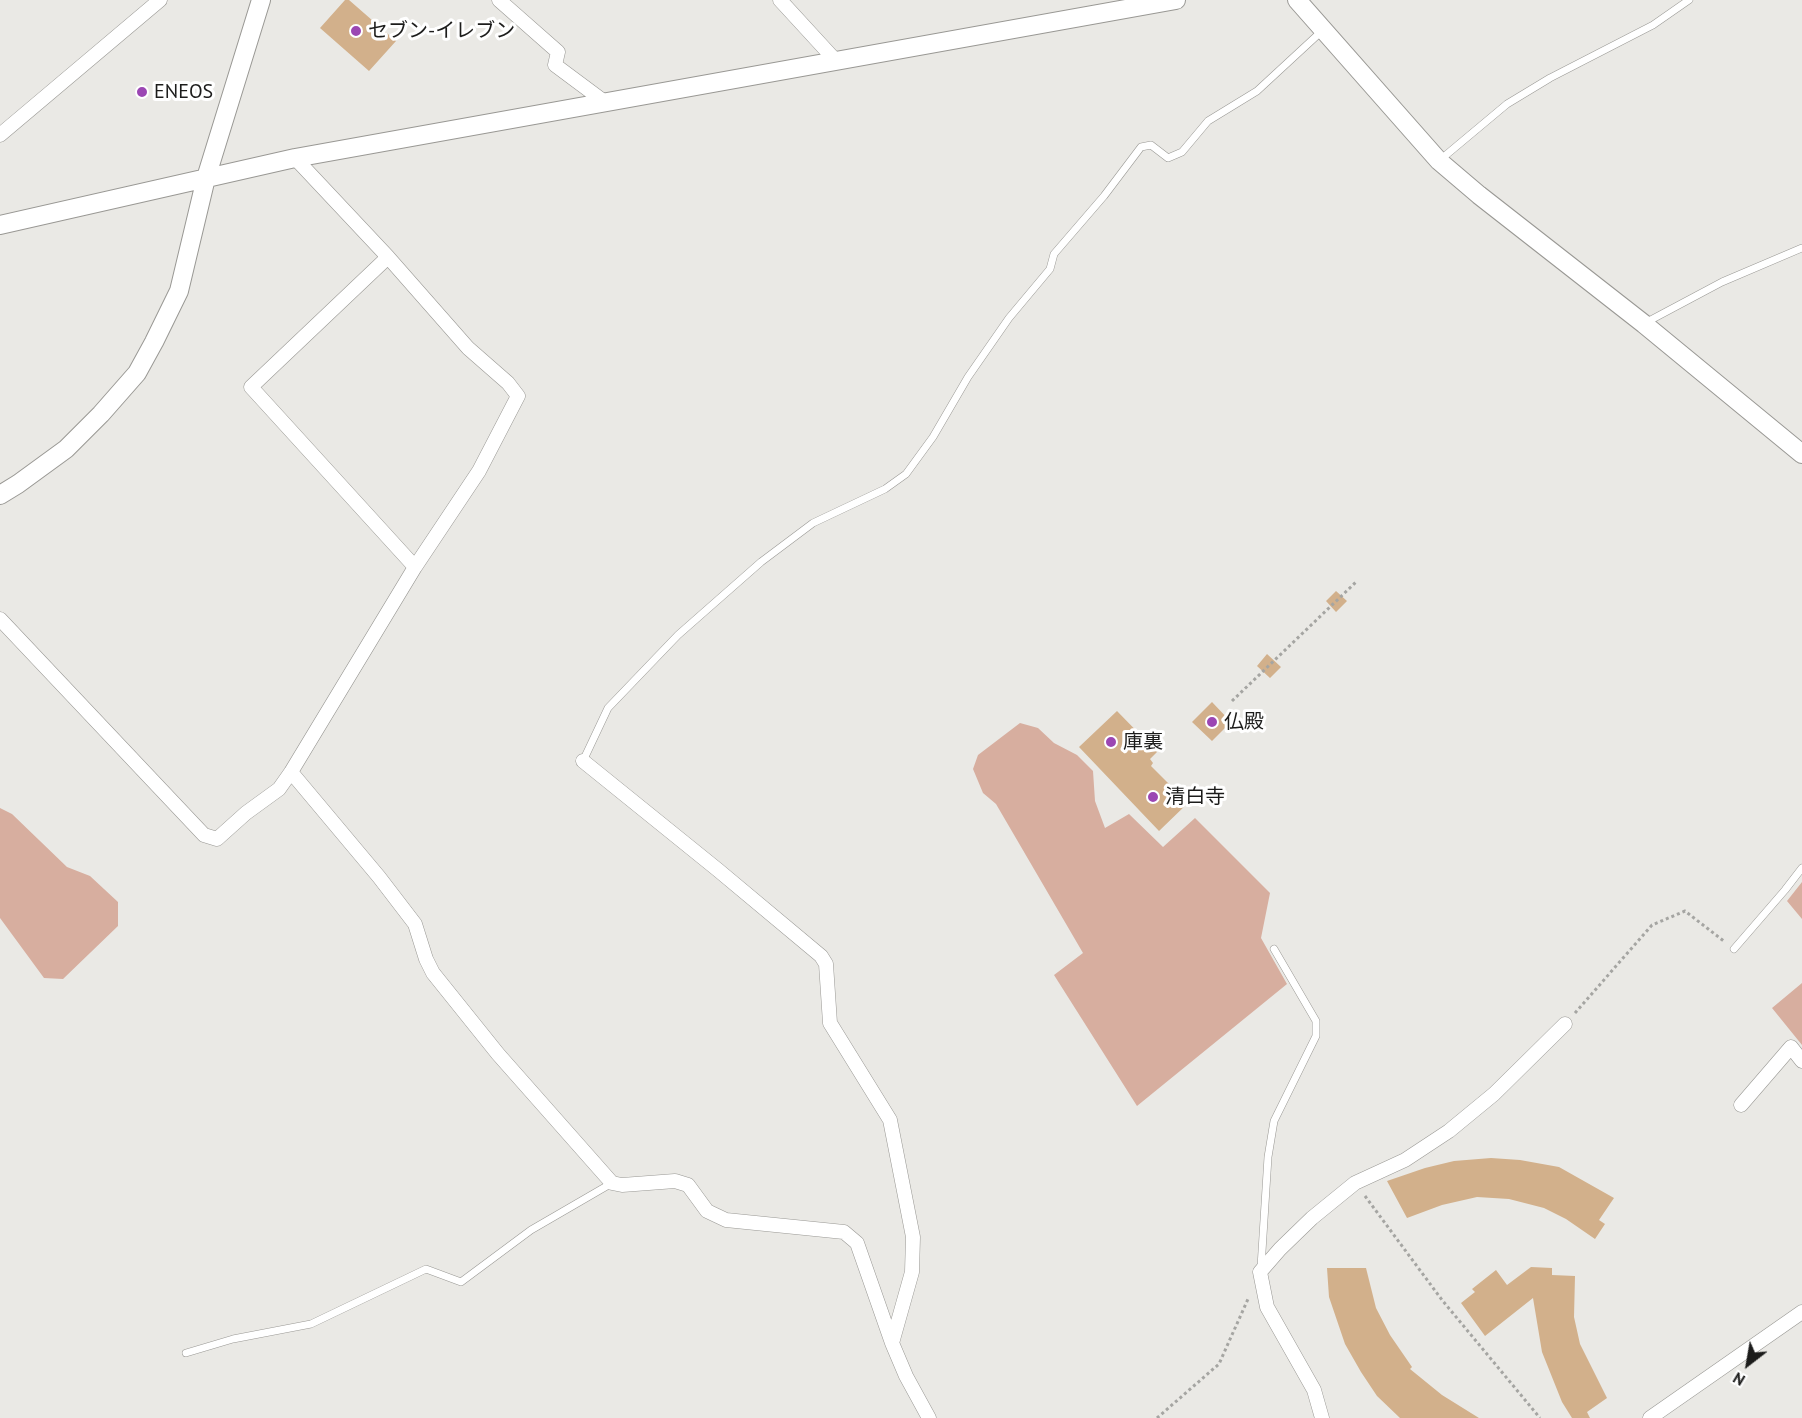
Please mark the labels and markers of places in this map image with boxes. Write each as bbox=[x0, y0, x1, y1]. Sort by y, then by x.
place label: セブン-イレブン bbox=[368, 19, 515, 43]
marker: セブン-イレブン bbox=[349, 24, 363, 38]
place label: ENEOS bbox=[154, 80, 213, 104]
marker: ENEOS bbox=[135, 85, 149, 99]
place label: 仏殿 bbox=[1224, 710, 1264, 734]
marker: 仏殿 bbox=[1205, 715, 1219, 729]
place label: 庫裏 bbox=[1123, 730, 1163, 754]
marker: 庫裏 bbox=[1104, 735, 1118, 749]
place label: 清白寺 bbox=[1165, 785, 1225, 809]
marker: 清白寺 bbox=[1146, 790, 1160, 804]

